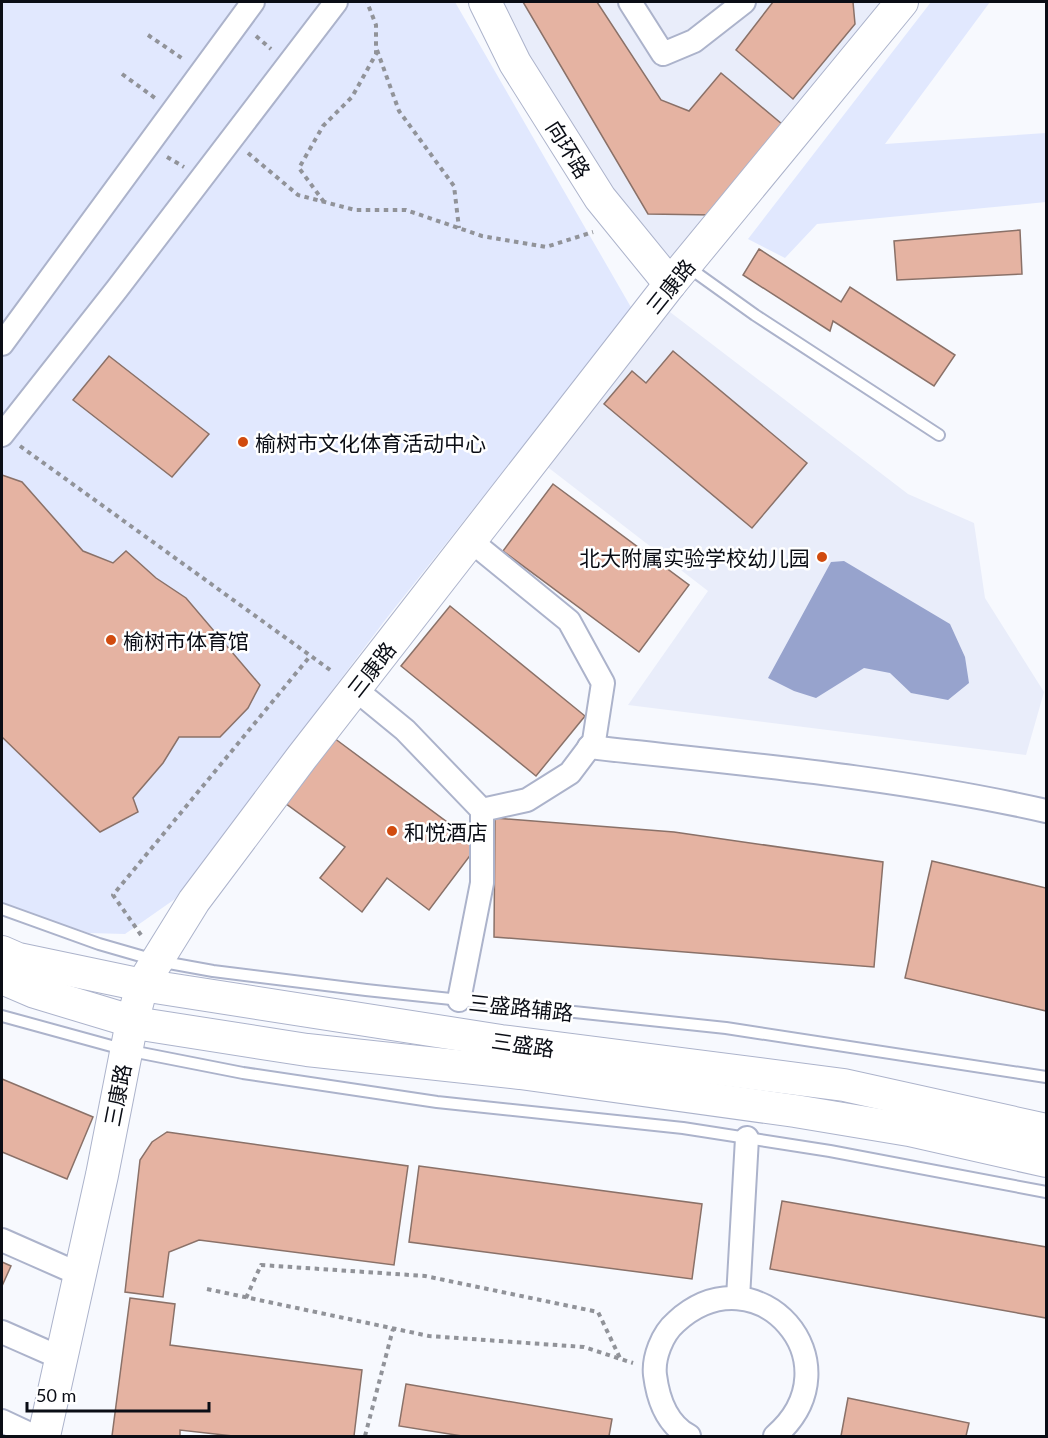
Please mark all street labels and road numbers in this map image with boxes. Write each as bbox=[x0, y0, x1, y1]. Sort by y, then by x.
street label: 向环路 bbox=[542, 116, 596, 182]
street label: 三康路 bbox=[640, 254, 700, 318]
street label: 三康路 bbox=[342, 636, 400, 702]
street label: 三盛路辅路 bbox=[467, 989, 575, 1025]
street label: 三盛路 bbox=[490, 1027, 556, 1061]
street label: 三康路 bbox=[99, 1062, 135, 1128]

